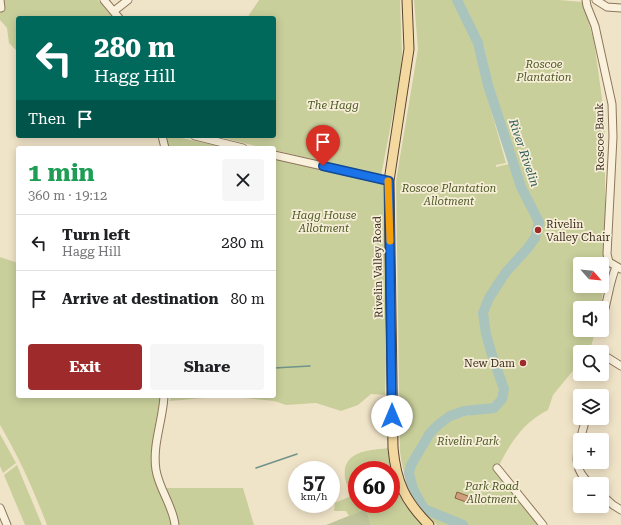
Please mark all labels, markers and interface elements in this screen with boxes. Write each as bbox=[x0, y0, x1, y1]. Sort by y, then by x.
text: 280 m bbox=[94, 31, 175, 64]
icon: left bbox=[28, 32, 80, 84]
park label: Roscoe Plantation bbox=[515, 58, 572, 84]
text: Hagg Hill bbox=[94, 65, 176, 86]
park label: The Hagg bbox=[307, 99, 359, 112]
street label: Roscoe Bank bbox=[593, 103, 607, 171]
icon: arrive bbox=[74, 108, 96, 130]
text: Then bbox=[28, 110, 66, 128]
water label: River Rivelin bbox=[506, 116, 542, 189]
pin bbox=[306, 125, 340, 166]
icon: arrive bbox=[312, 131, 334, 153]
text: 1 min bbox=[28, 159, 95, 187]
button: close bbox=[222, 159, 264, 201]
park label: Roscoe Plantation Allotment bbox=[401, 182, 497, 208]
text: 360 m · 19:12 bbox=[28, 188, 107, 203]
park label: Hagg House Allotment bbox=[291, 209, 357, 235]
street label: Rivelin Valley Road bbox=[371, 216, 385, 318]
place label: Rivelin Valley Chair bbox=[546, 218, 610, 244]
marker: Rivelin Valley Chair bbox=[533, 225, 543, 235]
text: Turn left bbox=[62, 226, 130, 244]
icon: left bbox=[28, 232, 50, 254]
text: 280 m bbox=[221, 234, 264, 252]
text: Hagg Hill bbox=[62, 244, 121, 259]
north arrow bbox=[573, 257, 609, 293]
map controls bbox=[573, 257, 609, 513]
icon: arrive bbox=[28, 288, 50, 310]
text: Arrive at destination bbox=[62, 290, 218, 308]
text: 80 m bbox=[230, 290, 265, 308]
button: sound bbox=[573, 301, 609, 337]
button: Exit bbox=[28, 344, 142, 390]
button: Share bbox=[150, 344, 264, 390]
button: search bbox=[573, 345, 609, 381]
place label: New Dam bbox=[464, 357, 515, 370]
marker: New Dam bbox=[518, 358, 528, 368]
button: layers bbox=[573, 389, 609, 425]
position arrow bbox=[371, 395, 413, 437]
button: + bbox=[573, 433, 609, 469]
park label: Rivelin Park bbox=[436, 435, 499, 448]
speed limit sign: 60 bbox=[348, 461, 400, 513]
text: 57 bbox=[303, 470, 325, 494]
button: − bbox=[573, 477, 609, 513]
park label: Park Road Allotment bbox=[464, 480, 519, 506]
text: km/h bbox=[301, 491, 327, 502]

